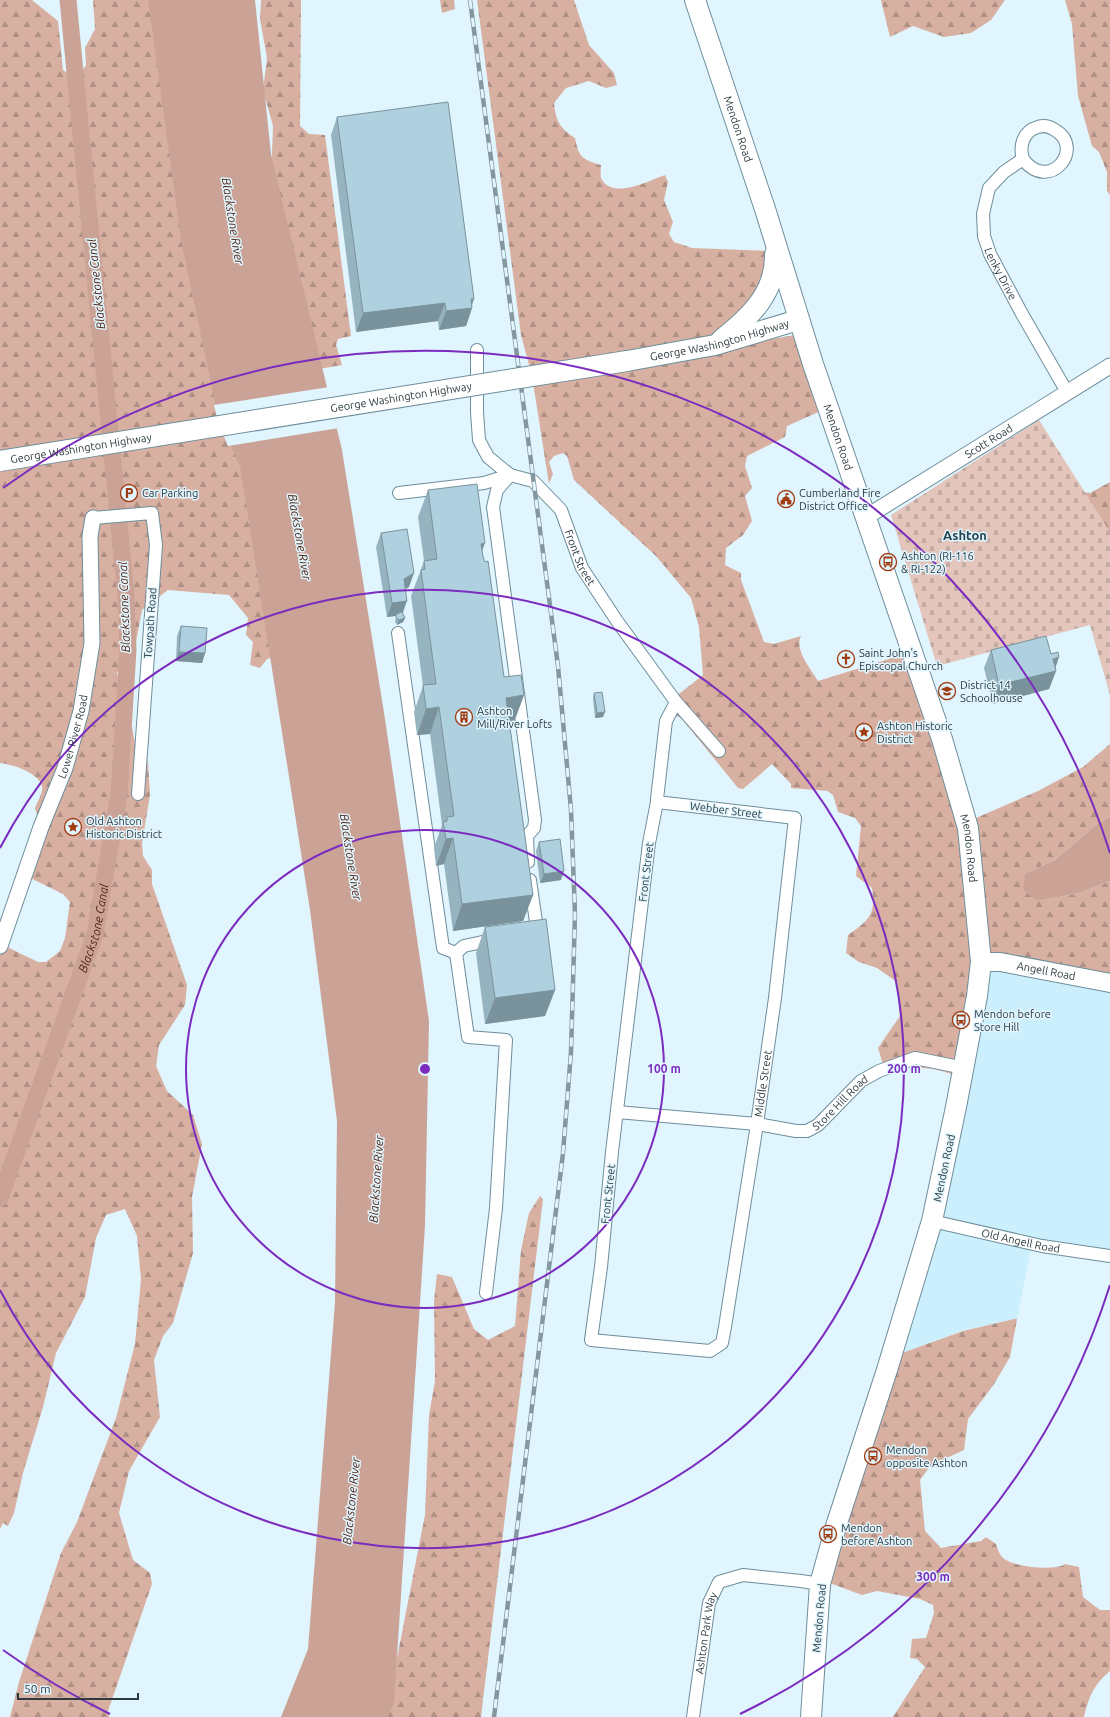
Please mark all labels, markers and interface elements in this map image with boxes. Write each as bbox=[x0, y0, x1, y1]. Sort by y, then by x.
street label: Mendon Road bbox=[722, 94, 755, 164]
water label: Blackstone River bbox=[220, 177, 246, 266]
water label: Blackstone Canal bbox=[85, 237, 107, 330]
street label: Lenky Drive bbox=[982, 246, 1019, 302]
street label: George Washington Highway bbox=[649, 317, 791, 363]
street label: George Washington Highway bbox=[329, 380, 473, 414]
street label: Mendon Road bbox=[821, 403, 855, 472]
street label: Scott Road bbox=[962, 422, 1015, 460]
street label: George Washington Highway bbox=[9, 431, 153, 465]
parking icon: Car Parking bbox=[119, 483, 139, 503]
place label: Car Parking bbox=[142, 487, 198, 499]
place label: Cumberland Fire District Office bbox=[799, 487, 881, 512]
public building icon: Cumberland Fire District Office bbox=[776, 489, 796, 509]
water label: Blackstone River bbox=[286, 493, 314, 582]
street label: Front Street bbox=[563, 528, 598, 588]
district label: Ashton bbox=[943, 528, 987, 542]
place label: Ashton (RI-116 & RI-122) bbox=[901, 550, 974, 576]
bus stop icon: Ashton (RI-116 & RI-122) bbox=[878, 552, 898, 572]
water label: Blackstone Canal bbox=[116, 561, 132, 653]
street label: Towpath Road bbox=[142, 587, 158, 659]
place label: Saint John's Episcopal Church bbox=[859, 647, 943, 672]
church icon: Saint John's Episcopal Church bbox=[836, 649, 856, 669]
place label: District 14 Schoolhouse bbox=[960, 679, 1023, 704]
school or university icon: District 14 Schoolhouse bbox=[937, 681, 957, 701]
street label: Lower River Road bbox=[55, 694, 90, 780]
place label: Ashton Mill/River Lofts bbox=[477, 705, 552, 730]
building icon: Ashton Mill/River Lofts bbox=[454, 707, 474, 727]
place label: Ashton Historic District bbox=[877, 720, 953, 745]
place icon: Ashton Historic District bbox=[854, 722, 874, 742]
street label: Webber Street bbox=[689, 800, 763, 820]
street label: Mendon Road bbox=[958, 812, 979, 883]
water label: Blackstone River bbox=[338, 813, 364, 902]
place label: Old Ashton Historic District bbox=[86, 815, 163, 840]
place icon: Old Ashton Historic District bbox=[63, 817, 83, 837]
street label: Front Street bbox=[636, 841, 656, 903]
water label: Blackstone Canal bbox=[75, 882, 110, 974]
street label: Angell Road bbox=[1016, 959, 1077, 982]
place label: Mendon before Store Hill bbox=[974, 1008, 1051, 1033]
bus stop icon: Mendon before Store Hill bbox=[951, 1010, 971, 1030]
street label: Middle Street bbox=[752, 1049, 774, 1118]
centre of rings bbox=[418, 1062, 432, 1076]
text: 100 m bbox=[647, 1062, 681, 1075]
text: 200 m bbox=[887, 1062, 921, 1075]
street label: Store Hill Road bbox=[810, 1073, 870, 1133]
street label: Mendon Road bbox=[931, 1133, 957, 1203]
water label: Blackstone River bbox=[366, 1135, 386, 1223]
street label: Front Street bbox=[599, 1163, 617, 1224]
street label: Old Angell Road bbox=[980, 1226, 1061, 1255]
place label: Mendon opposite Ashton bbox=[886, 1444, 967, 1469]
bus stop icon: Mendon opposite Ashton bbox=[863, 1446, 883, 1466]
water label: Blackstone River bbox=[340, 1456, 362, 1545]
place label: Mendon before Ashton bbox=[841, 1522, 912, 1547]
bus stop icon: Mendon before Ashton bbox=[818, 1524, 838, 1544]
text: 300 m bbox=[916, 1570, 950, 1583]
street label: Mendon Road bbox=[810, 1583, 828, 1653]
street label: Ashton Park Way bbox=[693, 1589, 720, 1675]
scale bar bbox=[18, 1675, 138, 1701]
text: 50 m bbox=[24, 1682, 51, 1695]

